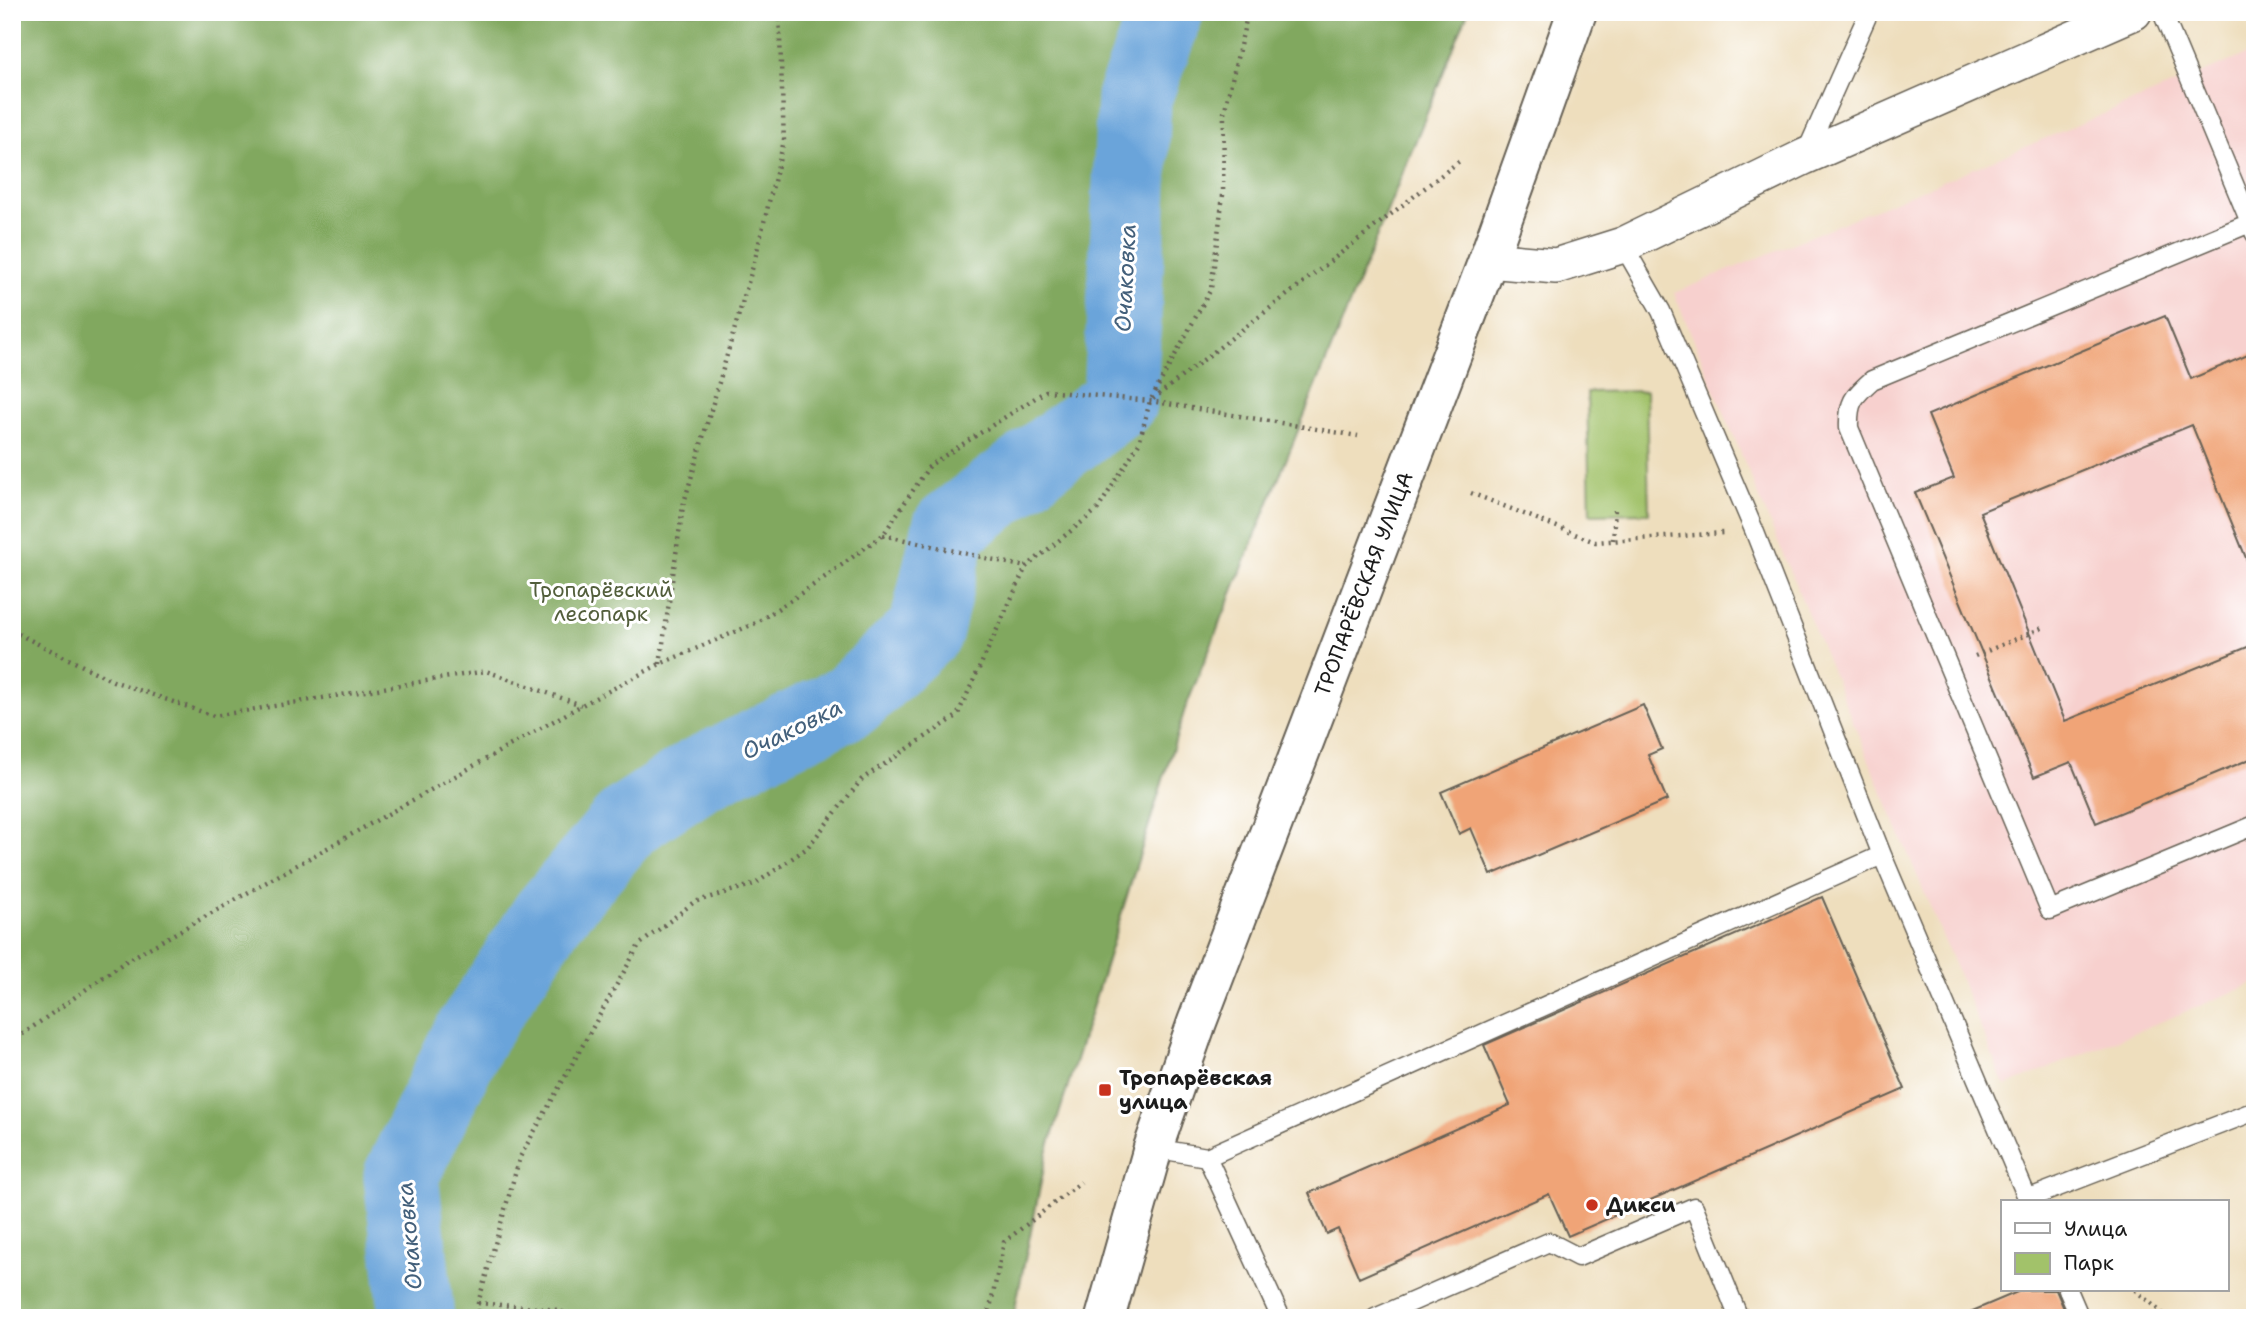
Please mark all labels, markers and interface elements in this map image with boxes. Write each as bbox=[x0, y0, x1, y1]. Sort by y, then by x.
water label: Очаковка bbox=[1107, 223, 1143, 333]
street label: ТРОПАРЁВСКАЯ УЛИЦА bbox=[1308, 468, 1420, 700]
park label: Тропарёвский лесопарк bbox=[529, 576, 673, 628]
water label: Очаковка bbox=[737, 692, 847, 766]
place label: Тропарёвская улица bbox=[1119, 1064, 1272, 1116]
marker: Тропарёвская улица bbox=[1097, 1082, 1113, 1098]
water label: Очаковка bbox=[389, 1181, 429, 1291]
place label: Дикси bbox=[1606, 1191, 1676, 1219]
marker: Дикси bbox=[1584, 1197, 1600, 1213]
legend bbox=[2001, 1200, 2228, 1292]
text: Улица bbox=[2064, 1215, 2127, 1243]
text: Парк bbox=[2064, 1249, 2114, 1277]

